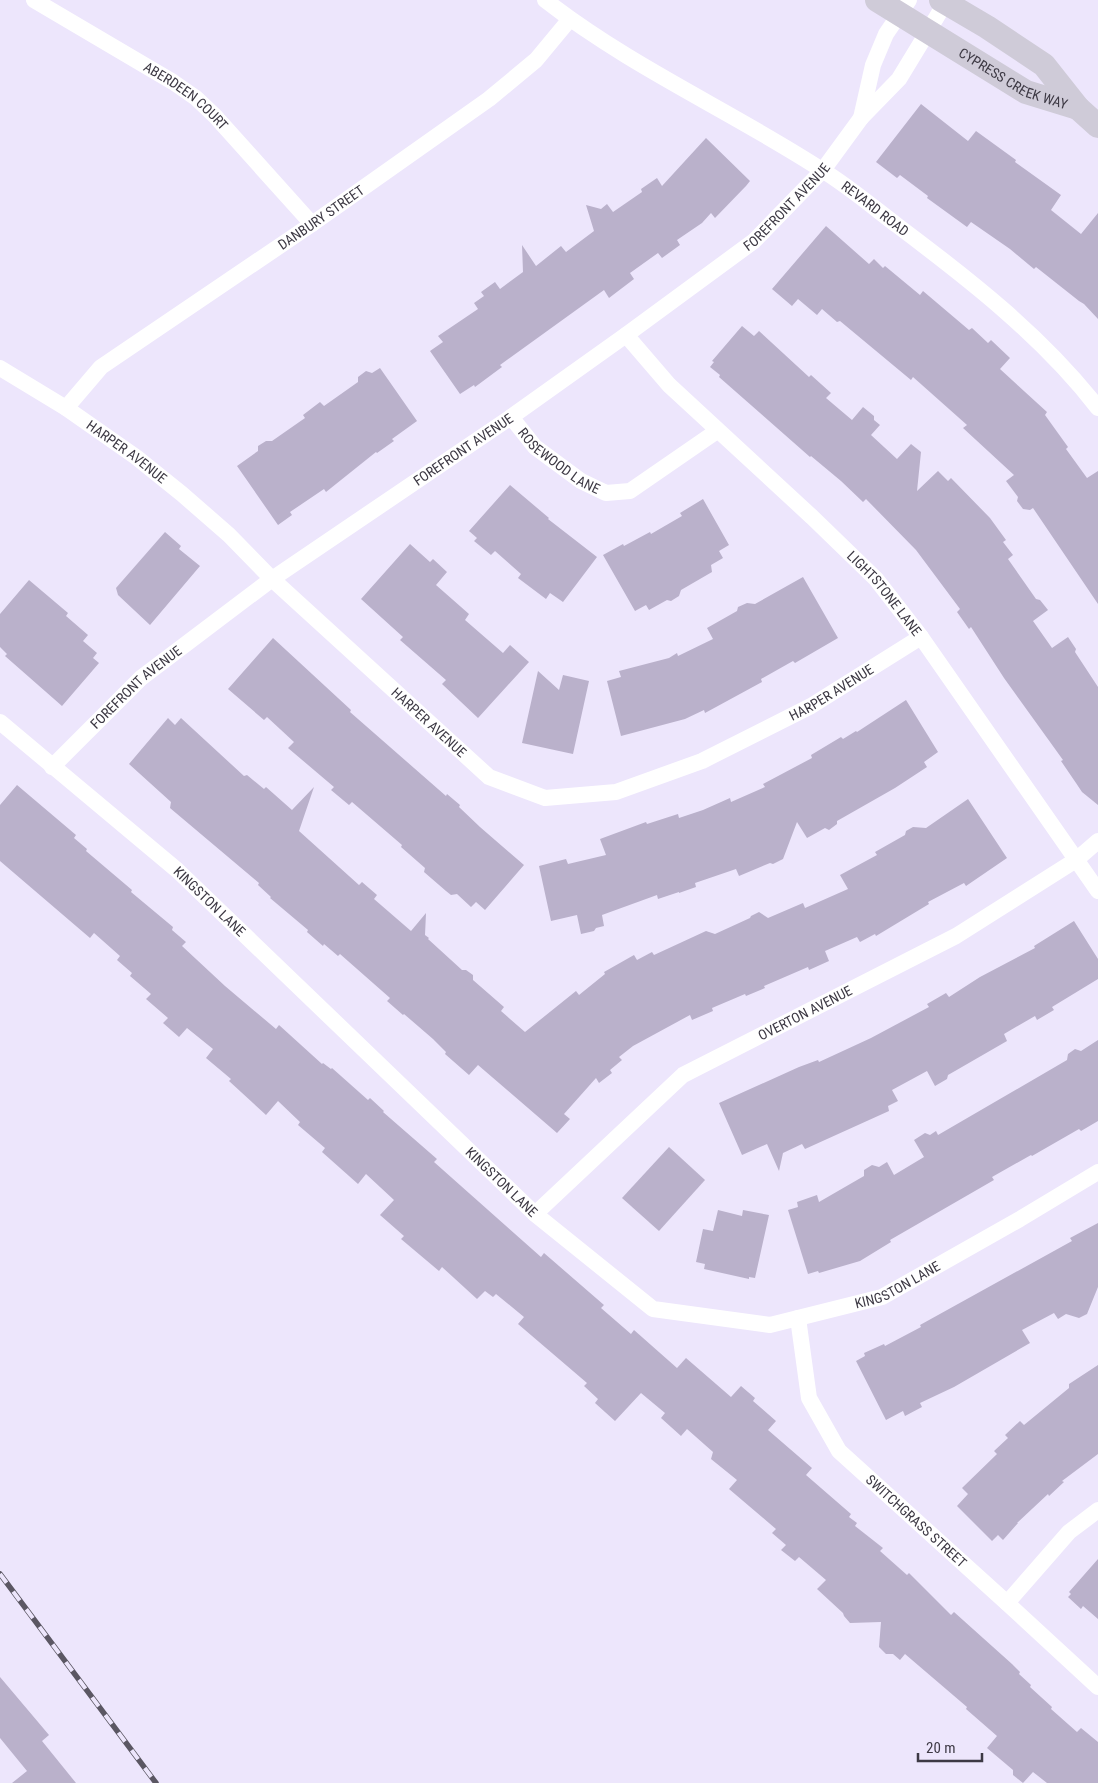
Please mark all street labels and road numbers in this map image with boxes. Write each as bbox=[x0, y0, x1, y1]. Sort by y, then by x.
street label: CYPRESS CREEK WAY bbox=[956, 45, 1070, 113]
street label: ABERDEEN COURT bbox=[141, 59, 231, 133]
street label: FOREFRONT AVENUE bbox=[740, 160, 833, 254]
street label: REVARD ROAD bbox=[839, 178, 912, 239]
street label: DANBURY STREET bbox=[275, 182, 367, 253]
street label: FOREFRONT AVENUE bbox=[410, 410, 516, 489]
street label: HARPER AVENUE bbox=[84, 417, 170, 487]
street label: ROSEWOOD LANE bbox=[515, 425, 603, 497]
street label: LIGHTSTONE LANE bbox=[844, 548, 925, 639]
street label: FOREFRONT AVENUE bbox=[87, 642, 185, 732]
street label: HARPER AVENUE bbox=[786, 661, 876, 724]
street label: HARPER AVENUE bbox=[388, 684, 470, 760]
street label: KINGSTON LANE bbox=[170, 863, 249, 939]
street label: OVERTON AVENUE bbox=[755, 982, 855, 1043]
street label: KINGSTON LANE bbox=[462, 1144, 541, 1220]
street label: KINGSTON LANE bbox=[853, 1258, 943, 1312]
street label: SWITCHGRASS STREET bbox=[863, 1471, 970, 1571]

